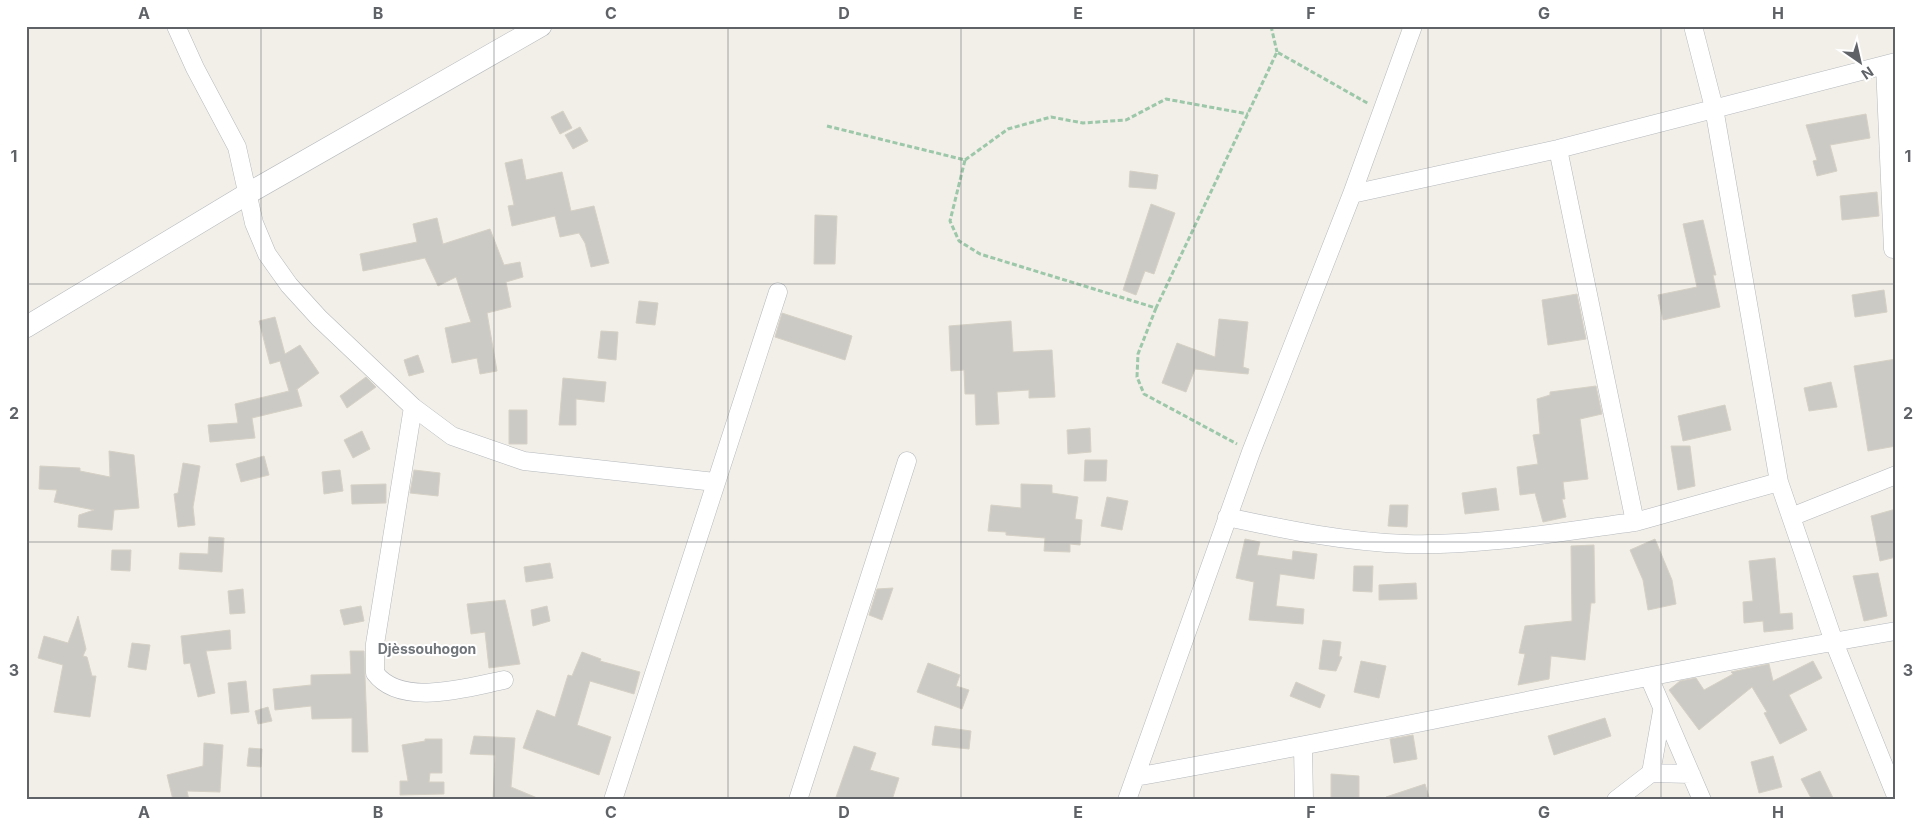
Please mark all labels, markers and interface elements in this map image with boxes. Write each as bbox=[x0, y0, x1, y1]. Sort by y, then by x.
text: A bbox=[138, 3, 150, 23]
text: B bbox=[373, 3, 383, 23]
text: C bbox=[605, 3, 617, 23]
text: D bbox=[838, 3, 850, 23]
text: E bbox=[1073, 3, 1083, 23]
text: F bbox=[1306, 3, 1316, 23]
text: G bbox=[1538, 3, 1550, 23]
text: H bbox=[1772, 3, 1784, 23]
north arrow bbox=[1834, 38, 1884, 88]
text: N bbox=[1858, 63, 1877, 83]
text: 1 bbox=[11, 146, 17, 166]
text: 1 bbox=[1905, 146, 1911, 166]
text: 2 bbox=[9, 403, 19, 423]
text: 2 bbox=[1903, 403, 1913, 423]
district label: Djèssouhogon bbox=[378, 640, 476, 657]
text: 3 bbox=[9, 660, 19, 680]
text: 3 bbox=[1903, 660, 1913, 680]
text: A bbox=[138, 802, 150, 822]
text: B bbox=[373, 802, 383, 822]
text: C bbox=[605, 802, 617, 822]
text: D bbox=[838, 802, 850, 822]
text: E bbox=[1073, 802, 1083, 822]
text: F bbox=[1306, 802, 1316, 822]
text: G bbox=[1538, 802, 1550, 822]
text: H bbox=[1772, 802, 1784, 822]

